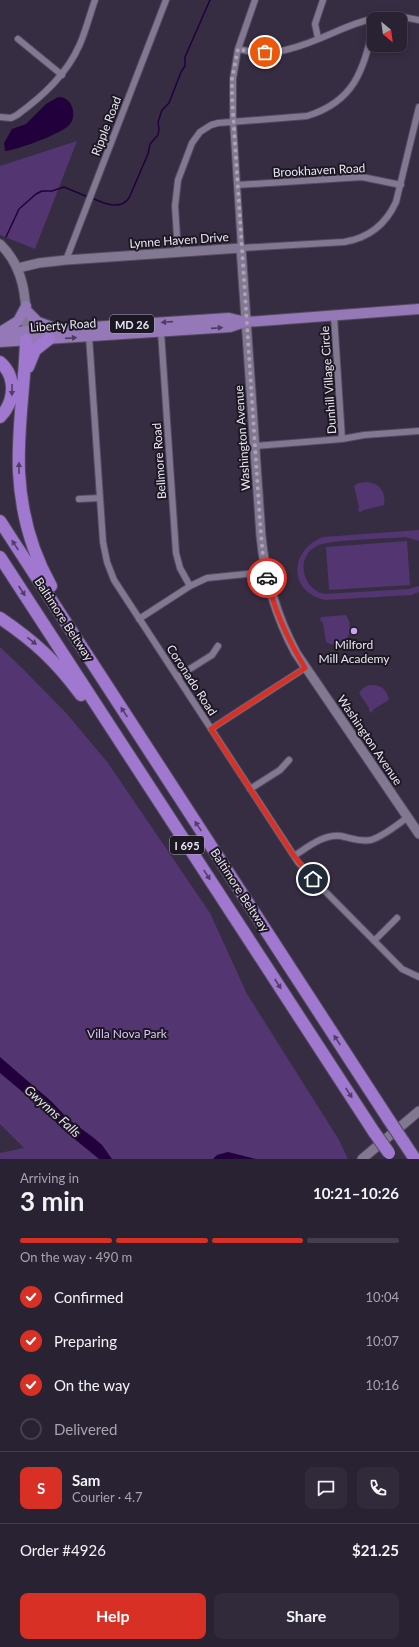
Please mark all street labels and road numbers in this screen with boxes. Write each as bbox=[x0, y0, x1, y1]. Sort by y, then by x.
street label: Ripple Road bbox=[88, 94, 124, 158]
street label: Brookhaven Road bbox=[272, 160, 366, 180]
street label: Lynne Haven Drive bbox=[129, 229, 229, 251]
street label: Liberty Road bbox=[29, 315, 97, 335]
road number: MD 26 bbox=[110, 315, 154, 333]
street label: Dunhill Village Circle bbox=[317, 325, 339, 435]
street label: Washington Avenue bbox=[231, 385, 253, 491]
street label: Bellmore Road bbox=[149, 422, 169, 500]
street label: Baltimore Beltway bbox=[31, 574, 97, 664]
street label: Coronado Road bbox=[164, 642, 220, 718]
street label: Washington Avenue bbox=[334, 692, 406, 788]
road number: I 695 bbox=[170, 836, 204, 854]
street label: Baltimore Beltway bbox=[207, 845, 273, 935]

